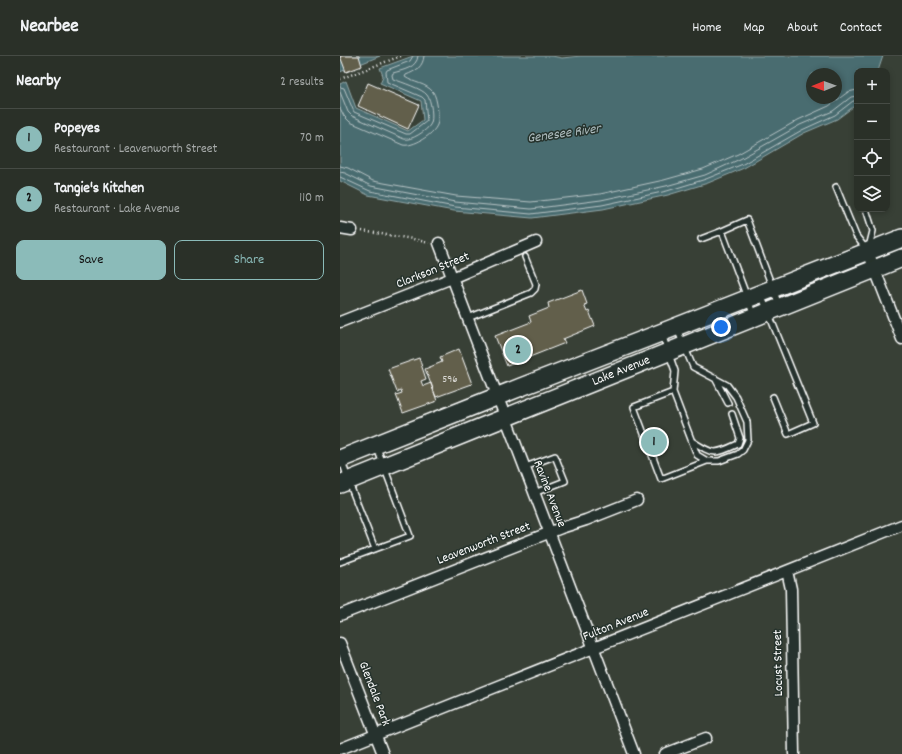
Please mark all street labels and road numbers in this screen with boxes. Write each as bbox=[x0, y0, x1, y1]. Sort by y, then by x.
street label: Clarkson Street bbox=[393, 248, 473, 294]
street label: Lake Avenue bbox=[589, 351, 653, 391]
street label: Ravine Avenue bbox=[527, 458, 571, 531]
street label: Leavenworth Street bbox=[435, 517, 534, 571]
street label: Fulton Avenue bbox=[580, 603, 652, 647]
street label: Locust Street bbox=[769, 629, 789, 697]
street label: Glendale Park bbox=[353, 659, 395, 729]

